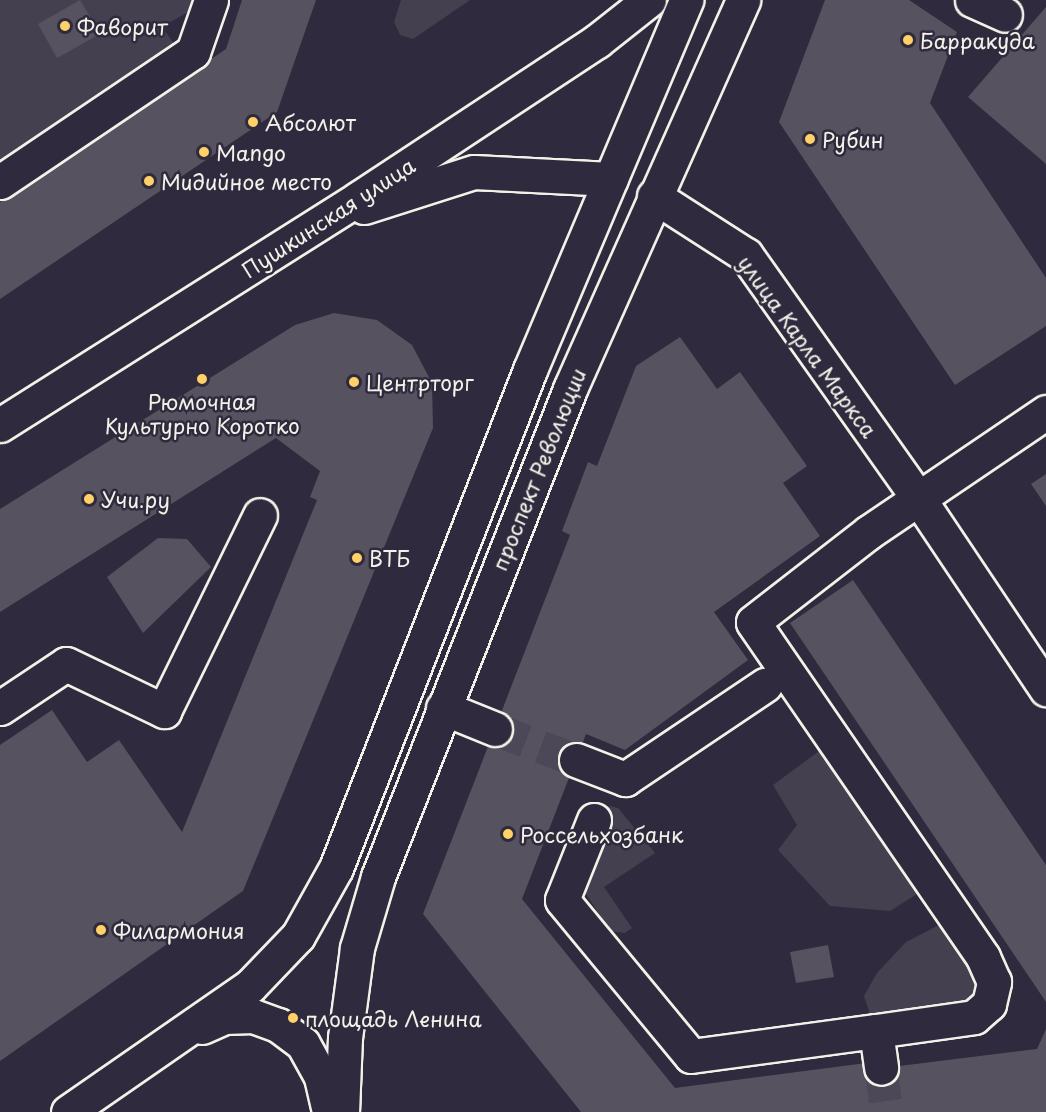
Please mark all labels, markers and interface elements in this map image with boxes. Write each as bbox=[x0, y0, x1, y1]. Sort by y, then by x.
place label: Фаворит bbox=[77, 13, 168, 39]
marker: Фаворит bbox=[58, 19, 72, 33]
place label: Барракуда bbox=[920, 27, 1035, 53]
marker: Барракуда bbox=[901, 33, 915, 47]
place label: Абсолют bbox=[265, 109, 356, 135]
marker: Абсолют bbox=[246, 115, 260, 129]
place label: Рубин bbox=[822, 126, 883, 152]
marker: Рубин bbox=[803, 132, 817, 146]
place label: Mango bbox=[216, 139, 286, 165]
marker: Mango bbox=[197, 145, 211, 159]
street label: Пушкинская улица bbox=[236, 151, 420, 283]
place label: Мидийное место bbox=[161, 168, 333, 194]
marker: Мидийное место bbox=[142, 174, 156, 188]
street label: улица Карла Маркса bbox=[733, 250, 883, 442]
street label: проспект Революции bbox=[486, 364, 590, 574]
place label: Центрторг bbox=[366, 369, 473, 395]
marker: Рюмочная Культурно Коротко bbox=[195, 372, 209, 386]
marker: Центрторг bbox=[347, 375, 361, 389]
place label: Рюмочная Культурно Коротко bbox=[104, 388, 300, 438]
place label: Учи.ру bbox=[101, 486, 170, 512]
marker: Учи.ру bbox=[82, 492, 96, 506]
place label: ВТБ bbox=[369, 545, 410, 571]
marker: ВТБ bbox=[350, 551, 364, 565]
place label: Россельхозбанк bbox=[520, 821, 683, 847]
marker: Россельхозбанк bbox=[501, 827, 515, 841]
place label: Филармония bbox=[113, 917, 245, 943]
marker: Филармония bbox=[94, 923, 108, 937]
place label: площадь Ленина bbox=[305, 1005, 481, 1031]
marker: площадь Ленина bbox=[286, 1011, 300, 1025]

